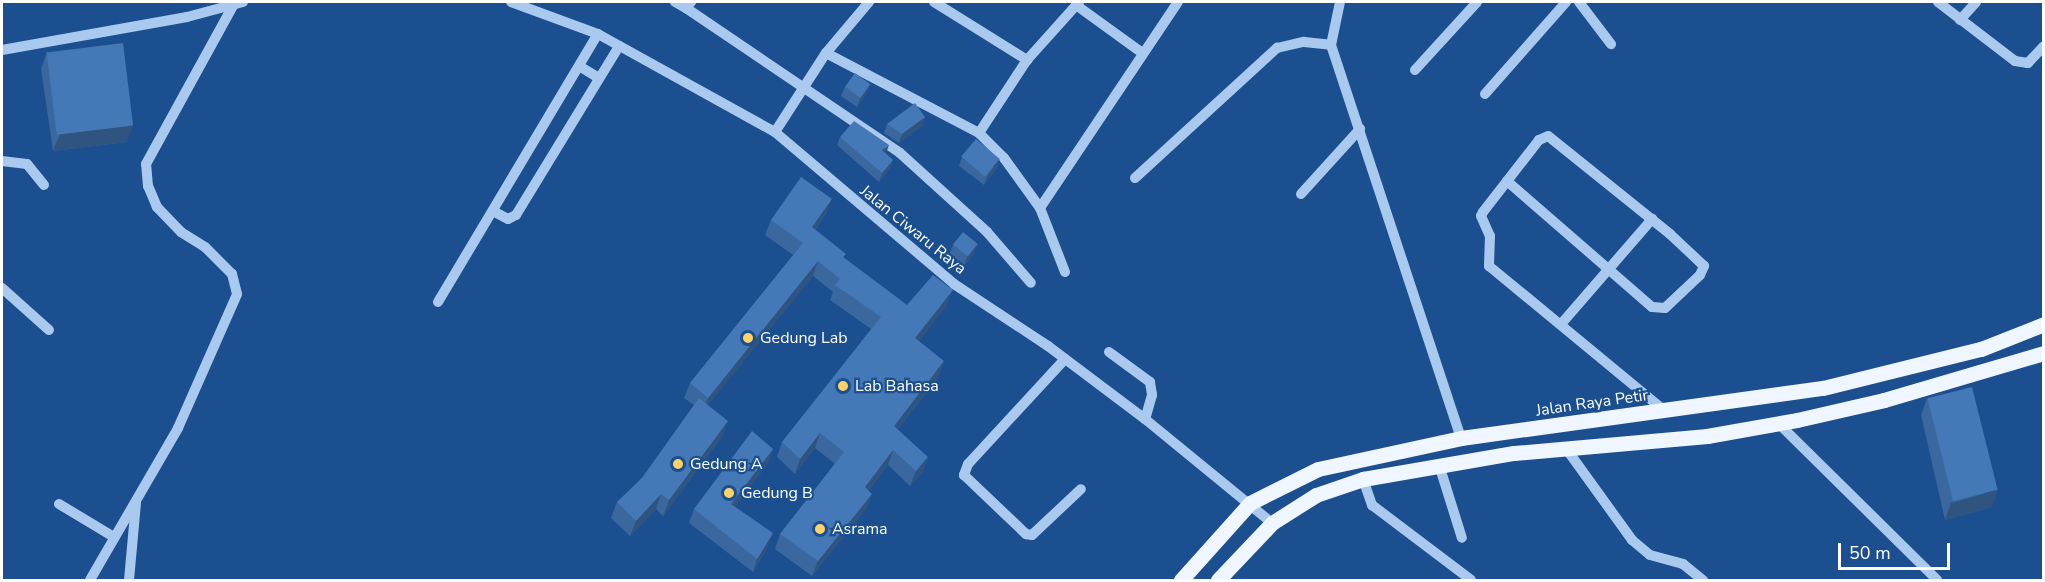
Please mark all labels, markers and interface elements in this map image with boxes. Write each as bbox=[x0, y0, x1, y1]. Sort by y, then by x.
street label: Jalan Ciwaru Raya bbox=[856, 181, 970, 279]
place label: Gedung Lab bbox=[760, 328, 848, 348]
marker: Gedung Lab bbox=[741, 331, 755, 345]
place label: Lab Bahasa bbox=[855, 376, 939, 396]
marker: Lab Bahasa bbox=[836, 379, 850, 393]
street label: Jalan Raya Petir bbox=[1535, 386, 1649, 420]
place label: Gedung A bbox=[690, 454, 763, 474]
marker: Gedung A bbox=[671, 457, 685, 471]
place label: Gedung B bbox=[741, 483, 813, 503]
marker: Gedung B bbox=[722, 486, 736, 500]
place label: Asrama bbox=[832, 519, 888, 539]
marker: Asrama bbox=[813, 522, 827, 536]
scale bar bbox=[1841, 531, 1954, 569]
text: 50 m bbox=[1849, 541, 1891, 565]

